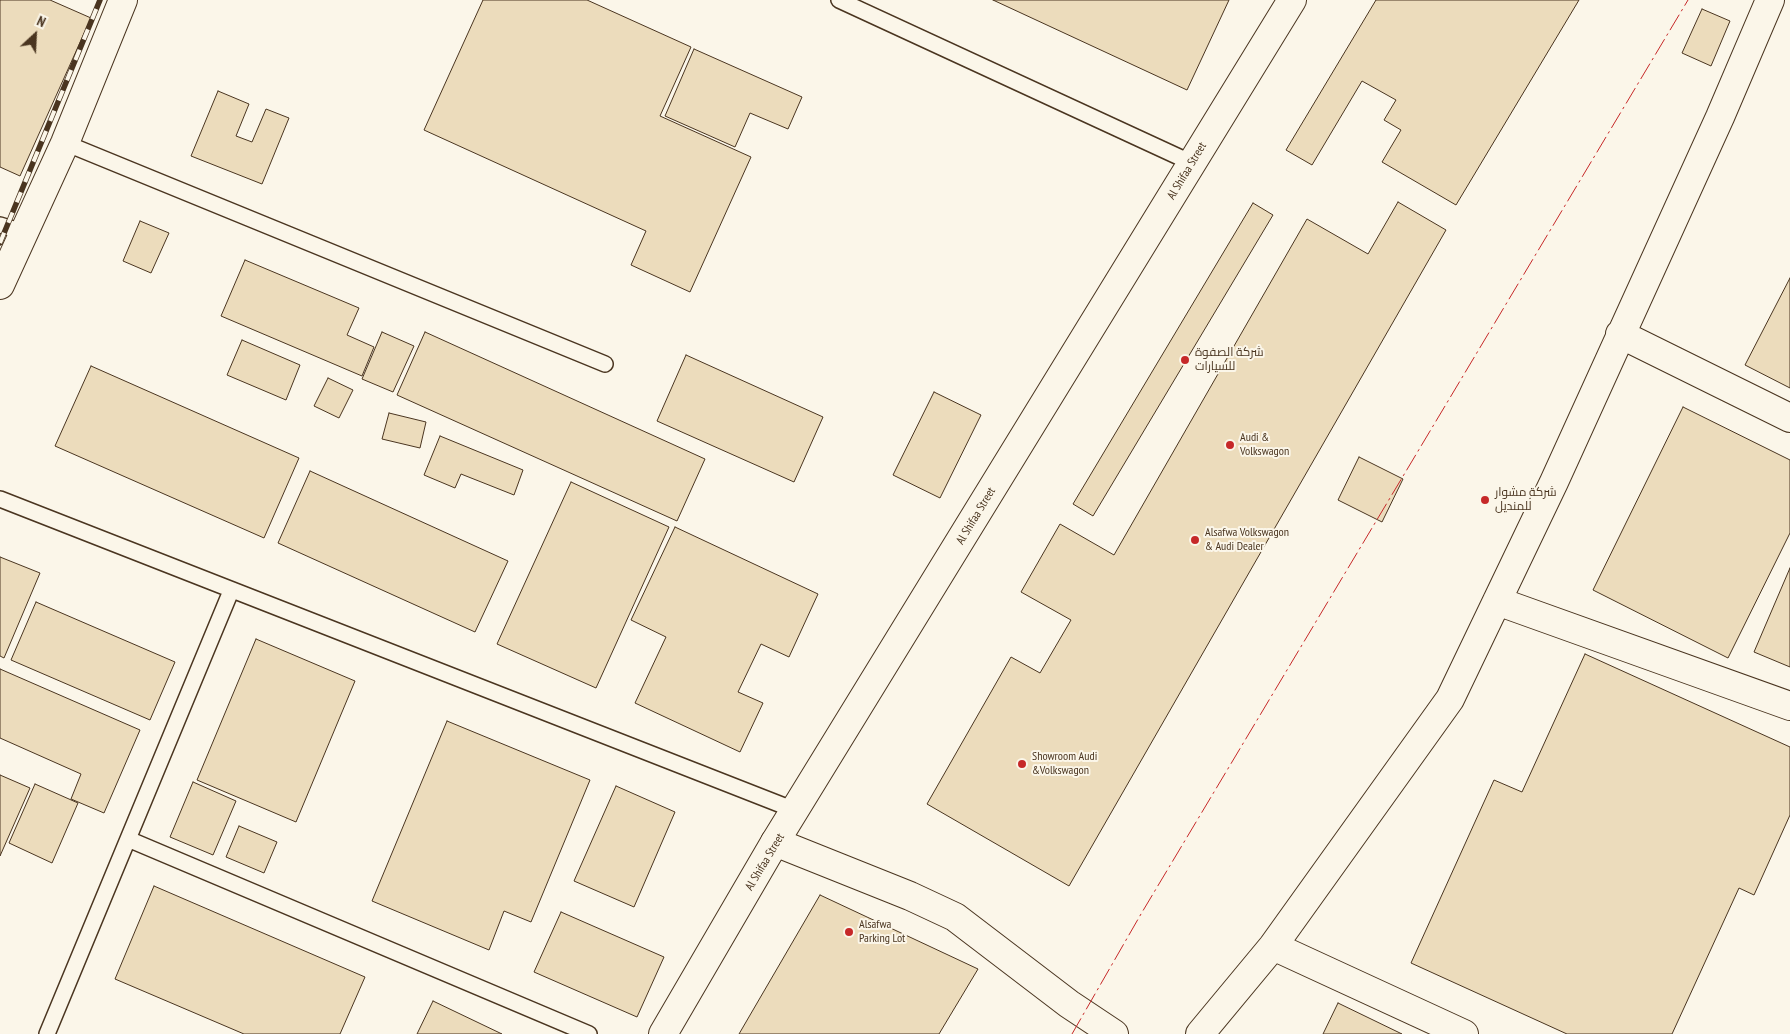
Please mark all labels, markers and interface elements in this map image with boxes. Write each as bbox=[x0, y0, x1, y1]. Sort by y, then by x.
north arrow bbox=[10, 10, 60, 60]
text: N bbox=[34, 12, 49, 31]
street label: Al Shifaa Street bbox=[1164, 140, 1210, 202]
place label: شركة الصفوة للسيارات bbox=[1195, 346, 1264, 374]
marker: شركة الصفوة للسيارات bbox=[1179, 354, 1191, 366]
place label: Audi & Volkswagon bbox=[1240, 431, 1289, 459]
marker: Audi & Volkswagon bbox=[1224, 439, 1236, 451]
street label: Al Shifaa Street bbox=[953, 485, 999, 547]
place label: شركة مشوار للمنديل bbox=[1495, 486, 1557, 514]
marker: شركة مشوار للمنديل bbox=[1479, 494, 1491, 506]
place label: Alsafwa Volkswagon & Audi Dealer bbox=[1205, 526, 1289, 554]
marker: Alsafwa Volkswagon & Audi Dealer bbox=[1189, 534, 1201, 546]
place label: Showroom Audi &Volkswagon bbox=[1032, 750, 1097, 778]
marker: Showroom Audi &Volkswagon bbox=[1016, 758, 1028, 770]
street label: Al Shifaa Street bbox=[742, 831, 788, 893]
place label: Alsafwa Parking Lot bbox=[859, 918, 905, 946]
marker: Alsafwa Parking Lot bbox=[843, 926, 855, 938]

